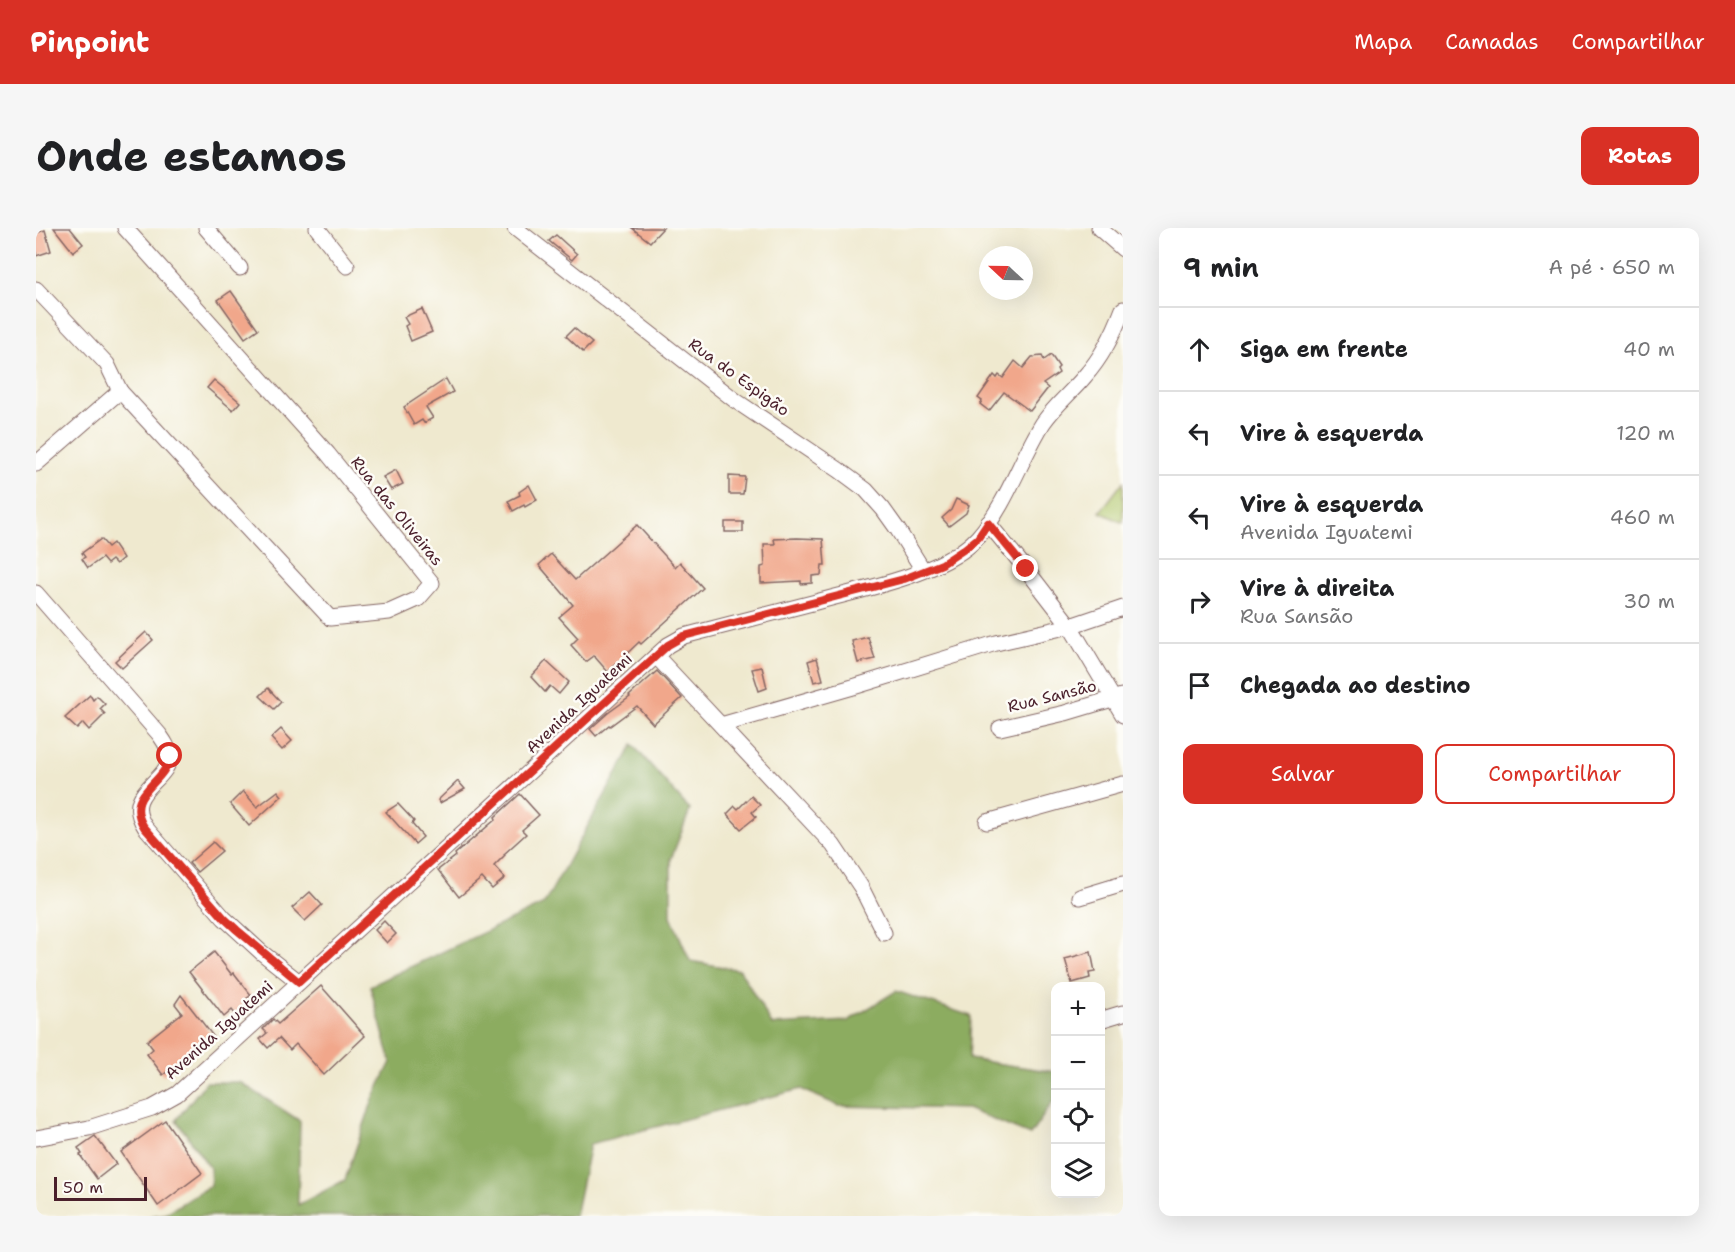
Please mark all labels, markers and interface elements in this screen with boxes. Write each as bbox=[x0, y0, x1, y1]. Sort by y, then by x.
text: Pinpoint bbox=[30, 23, 149, 61]
text: Mapa bbox=[1354, 28, 1412, 56]
text: Camadas bbox=[1445, 28, 1539, 56]
text: Compartilhar bbox=[1572, 28, 1705, 56]
button: Rotas bbox=[1581, 127, 1699, 185]
text: Onde estamos bbox=[36, 128, 347, 184]
north arrow bbox=[979, 246, 1033, 300]
text: 9 min bbox=[1183, 250, 1259, 285]
text: A pé · 650 m bbox=[1549, 254, 1675, 280]
street label: Rua do Espigão bbox=[684, 333, 794, 421]
icon: ahead bbox=[1183, 333, 1216, 366]
text: Siga em frente bbox=[1240, 335, 1408, 364]
text: 40 m bbox=[1623, 336, 1675, 362]
icon: left bbox=[1183, 417, 1216, 450]
text: Vire à esquerda bbox=[1240, 419, 1423, 448]
text: 120 m bbox=[1616, 420, 1675, 446]
street label: Rua das Oliveiras bbox=[346, 452, 448, 570]
text: Vire à esquerda bbox=[1240, 490, 1423, 519]
icon: left bbox=[1183, 501, 1216, 534]
text: 460 m bbox=[1610, 504, 1675, 530]
text: Avenida Iguatemi bbox=[1240, 519, 1413, 545]
route end bbox=[1012, 555, 1038, 581]
text: Vire à direita bbox=[1240, 574, 1394, 603]
icon: right bbox=[1183, 585, 1216, 618]
text: 30 m bbox=[1623, 588, 1675, 614]
text: Rua Sansão bbox=[1240, 603, 1353, 629]
street label: Avenida Iguatemi bbox=[521, 648, 637, 758]
icon: arrive bbox=[1183, 669, 1216, 702]
text: Chegada ao destino bbox=[1240, 671, 1471, 700]
street label: Rua Sansão bbox=[1005, 675, 1099, 717]
route start bbox=[156, 742, 182, 768]
button: Salvar bbox=[1183, 744, 1423, 804]
button: Compartilhar bbox=[1435, 744, 1675, 804]
street label: Avenida Iguatemi bbox=[161, 976, 277, 1084]
map controls bbox=[1051, 982, 1105, 1198]
button: + bbox=[1051, 982, 1105, 1036]
button: − bbox=[1051, 1036, 1105, 1090]
button: locate bbox=[1051, 1090, 1105, 1144]
button: layers bbox=[1051, 1144, 1105, 1198]
scale bar bbox=[54, 1174, 147, 1202]
text: 50 m bbox=[63, 1177, 103, 1198]

